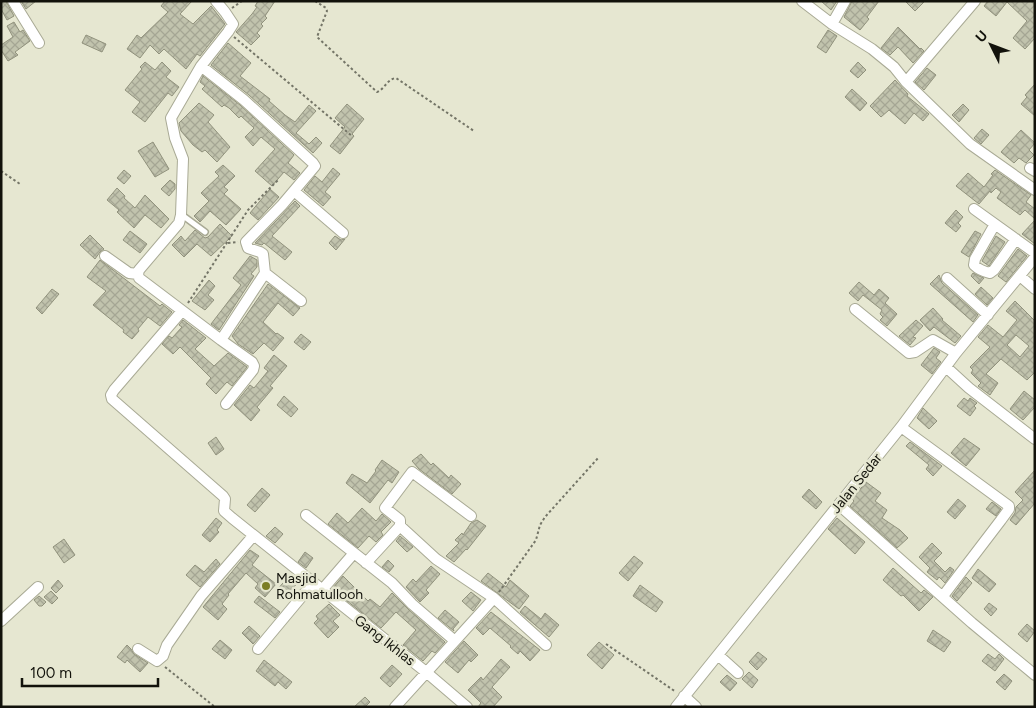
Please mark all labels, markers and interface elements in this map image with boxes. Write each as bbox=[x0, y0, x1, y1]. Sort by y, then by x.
north arrow bbox=[966, 20, 1016, 70]
text: U bbox=[972, 27, 991, 46]
street label: Jalan Sedar bbox=[827, 450, 886, 517]
place label: Masjid Rohmatullooh bbox=[276, 570, 363, 603]
marker: Masjid Rohmatullooh bbox=[260, 580, 272, 592]
street label: Gang Ikhlas bbox=[351, 611, 418, 669]
scale bar bbox=[22, 656, 159, 688]
text: 100 m bbox=[30, 664, 72, 682]

